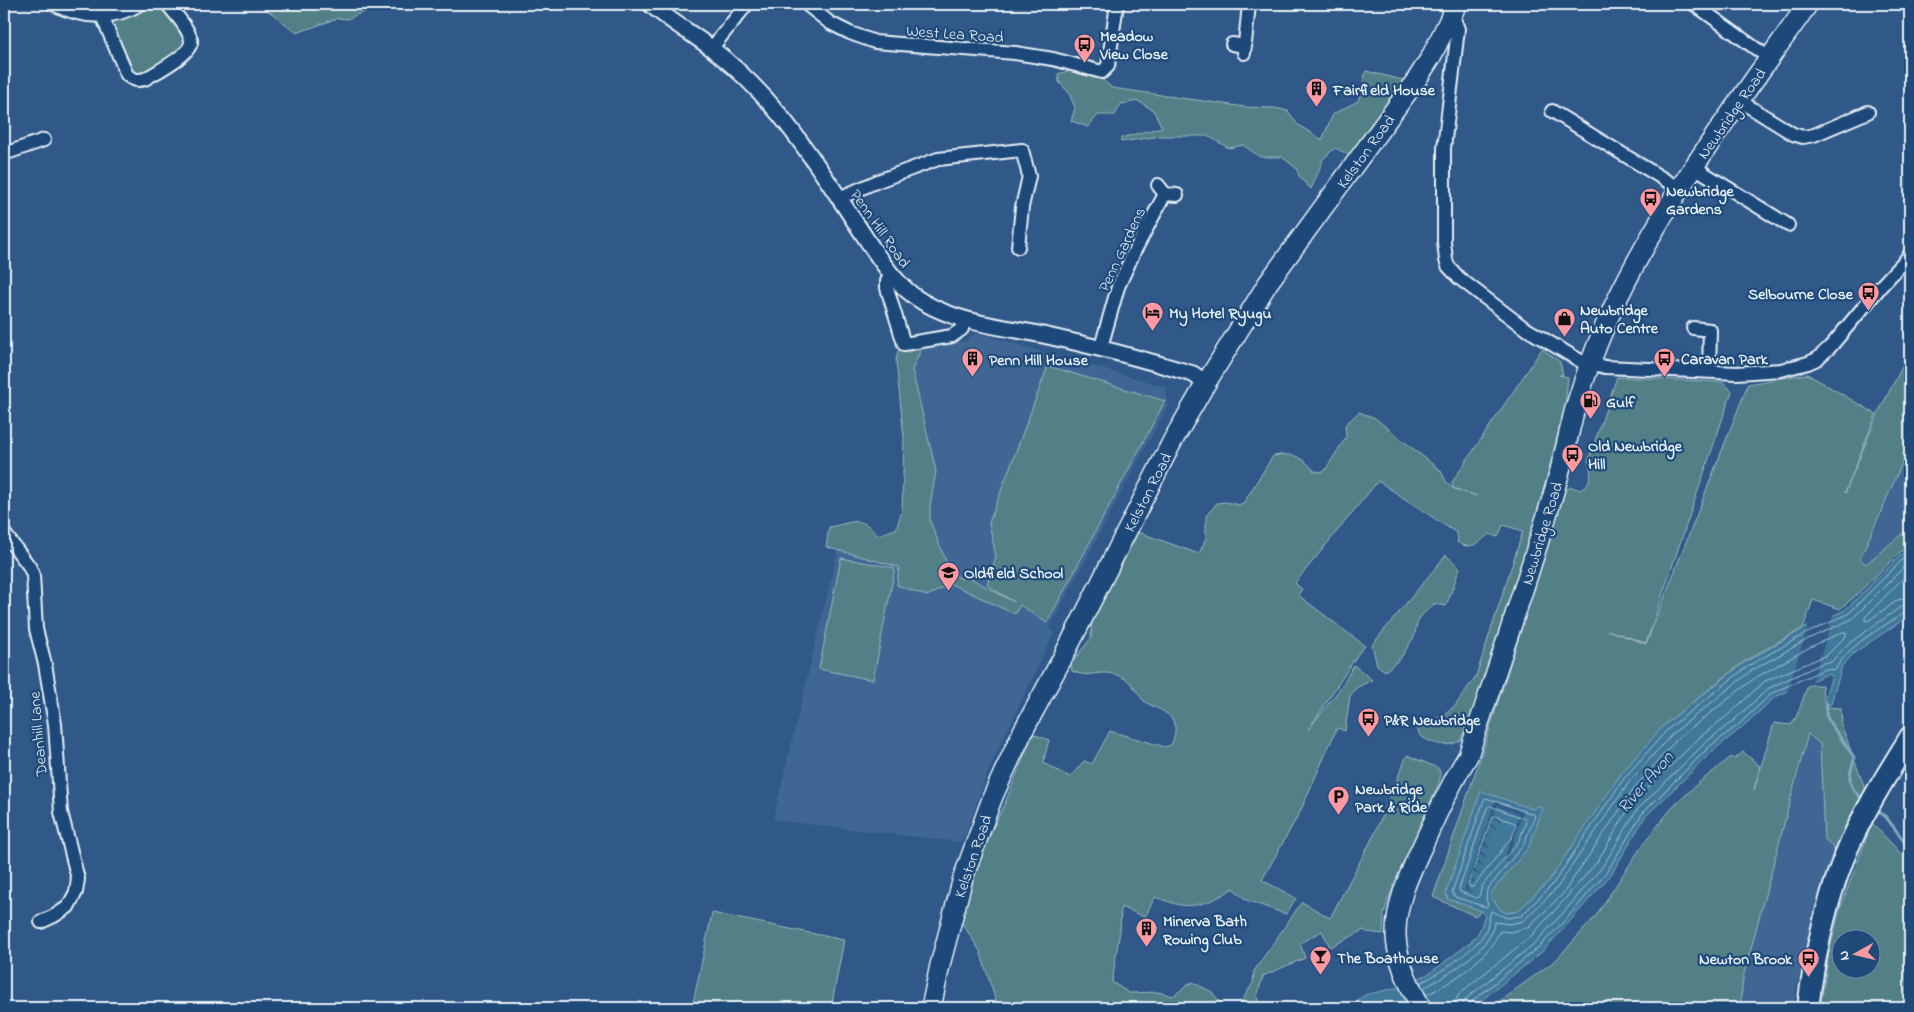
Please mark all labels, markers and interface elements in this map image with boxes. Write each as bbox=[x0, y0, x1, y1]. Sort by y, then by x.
street label: West Lea Road bbox=[905, 20, 1004, 50]
place label: Meadow View Close bbox=[1099, 25, 1169, 67]
bus stop icon: Meadow View Close bbox=[1072, 32, 1096, 63]
street label: Newbridge Road bbox=[1692, 64, 1773, 165]
building icon: Fairfield House bbox=[1305, 77, 1329, 108]
place label: Fairfield House bbox=[1332, 79, 1436, 103]
street label: Kelston Road bbox=[1332, 110, 1402, 194]
place label: Newbridge Gardens bbox=[1666, 180, 1735, 222]
street label: Penn Hill Road bbox=[843, 185, 915, 274]
bus stop icon: Newbridge Gardens bbox=[1638, 187, 1662, 218]
street label: Penn Gardens bbox=[1093, 204, 1153, 296]
bus stop icon: Selbourne Close bbox=[1857, 281, 1881, 312]
place label: Selbourne Close bbox=[1748, 283, 1854, 307]
place label: Newbridge Auto Centre bbox=[1580, 299, 1659, 341]
hotel icon: My Hotel Ryugu bbox=[1141, 300, 1165, 331]
place label: My Hotel Ryugu bbox=[1169, 302, 1272, 327]
shop icon: Newbridge Auto Centre bbox=[1552, 306, 1576, 337]
bus stop icon: Caravan Park bbox=[1653, 346, 1677, 377]
building icon: Penn Hill House bbox=[961, 347, 985, 378]
place label: Caravan Park bbox=[1681, 348, 1769, 372]
place label: Penn Hill House bbox=[989, 349, 1089, 373]
fuel station icon: Gulf bbox=[1578, 389, 1602, 420]
place label: Gulf bbox=[1606, 391, 1636, 415]
place label: Old Newbridge Hill bbox=[1588, 435, 1683, 477]
bus stop icon: Old Newbridge Hill bbox=[1560, 442, 1584, 473]
street label: Kelston Road bbox=[1119, 449, 1179, 537]
street label: Newbridge Road bbox=[1516, 479, 1570, 588]
school or university icon: Oldfield School bbox=[936, 560, 960, 591]
place label: Oldfield School bbox=[964, 562, 1063, 586]
street label: Deanhill Lane bbox=[23, 690, 55, 778]
bus stop icon: P&R Newbridge bbox=[1356, 707, 1380, 738]
place label: P&R Newbridge bbox=[1384, 709, 1481, 734]
water label: River Avon bbox=[1612, 746, 1682, 820]
place label: Newbridge Park & Ride bbox=[1355, 778, 1428, 820]
parking icon: Newbridge Park & Ride bbox=[1327, 785, 1351, 816]
street label: Kelston Road bbox=[949, 812, 999, 901]
place label: Minerva Bath Rowing Club bbox=[1162, 910, 1247, 953]
building icon: Minerva Bath Rowing Club bbox=[1135, 917, 1159, 948]
north arrow bbox=[1832, 930, 1882, 980]
bar icon: The Boathouse bbox=[1309, 945, 1333, 976]
bus stop icon: Newton Brook bbox=[1796, 946, 1820, 977]
place label: The Boathouse bbox=[1337, 947, 1439, 971]
place label: Newton Brook bbox=[1699, 948, 1793, 972]
text: N bbox=[1834, 949, 1856, 962]

